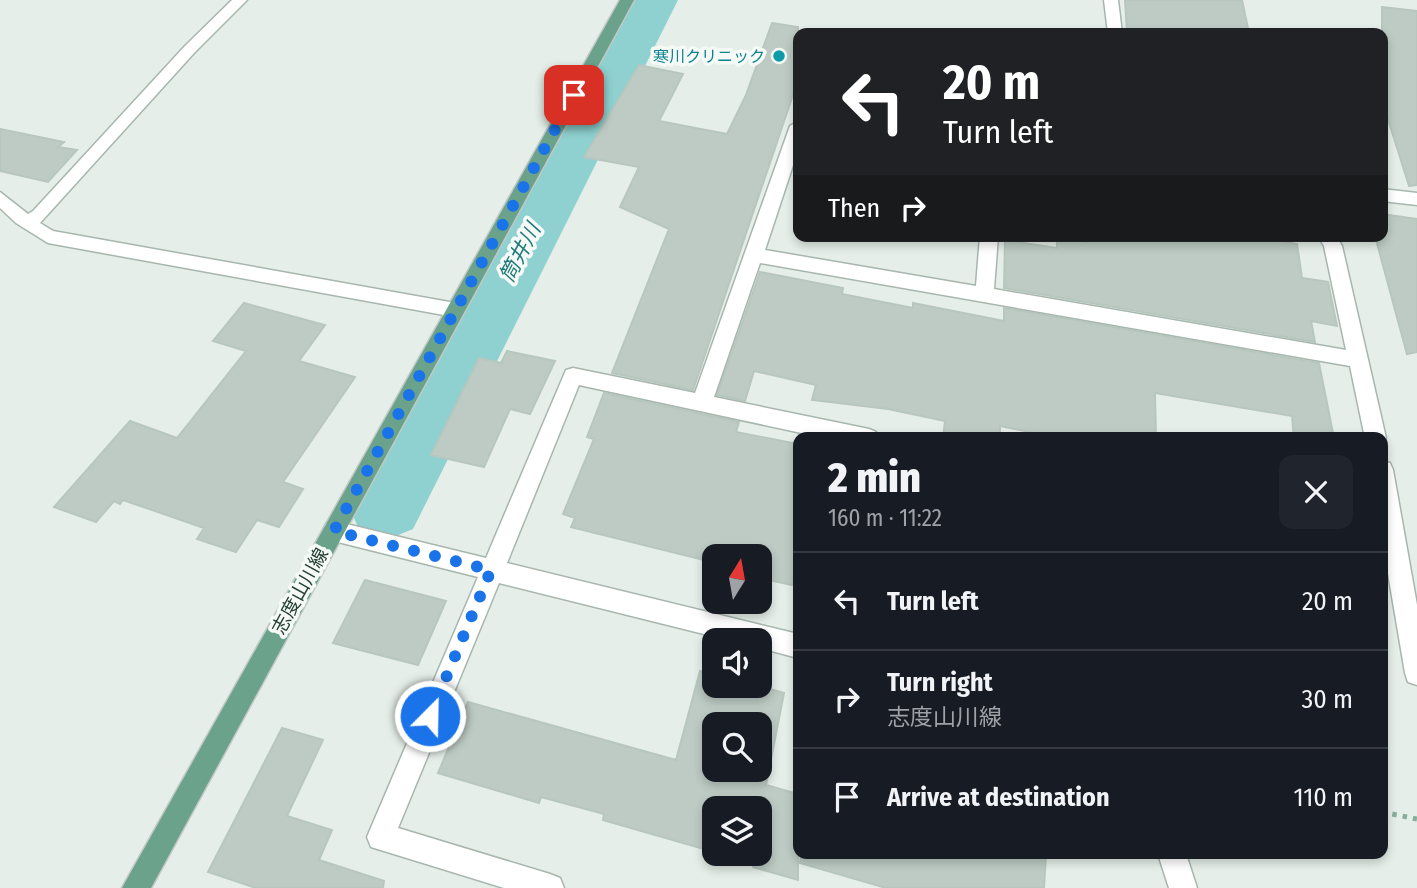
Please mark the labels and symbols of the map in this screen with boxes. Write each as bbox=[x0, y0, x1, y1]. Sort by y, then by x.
place label: 寒川クリニック bbox=[653, 47, 765, 66]
marker: 寒川クリニック bbox=[771, 48, 787, 64]
pin bbox=[544, 65, 604, 125]
water label: 筒井川 bbox=[494, 217, 547, 287]
street label: 志度山川線 bbox=[267, 544, 333, 638]
north arrow bbox=[702, 544, 772, 614]
position arrow bbox=[393, 679, 467, 753]

